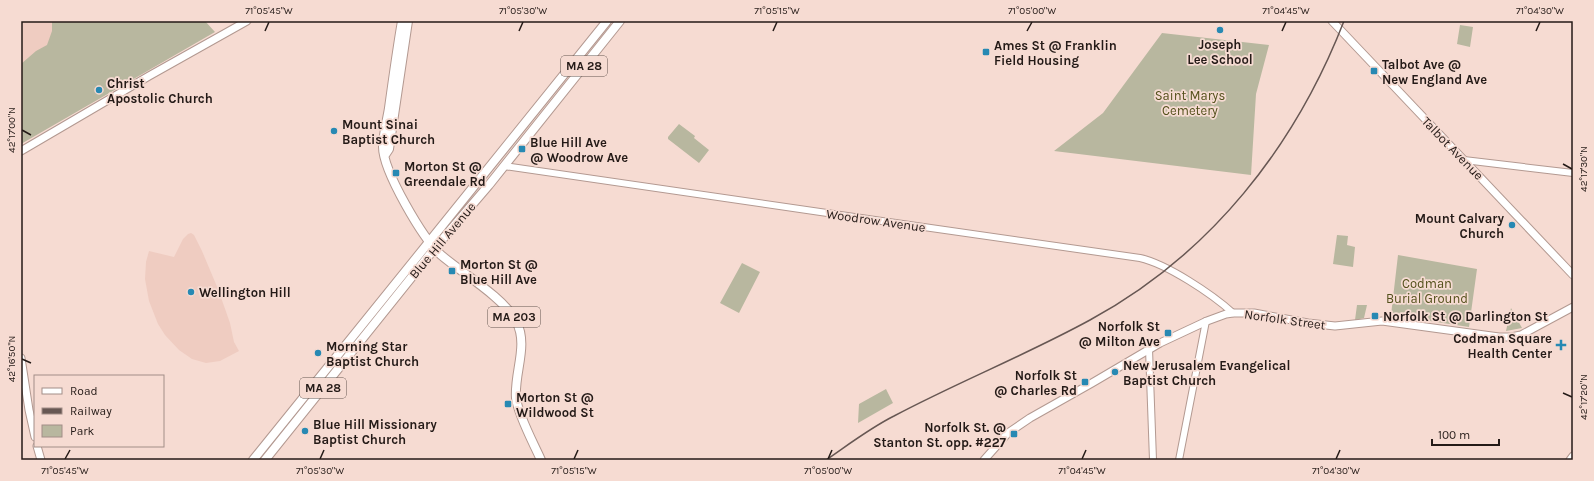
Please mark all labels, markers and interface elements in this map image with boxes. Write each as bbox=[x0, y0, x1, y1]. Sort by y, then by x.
text: 71°05'45"W bbox=[245, 5, 293, 17]
text: 71°05'30"W bbox=[499, 5, 547, 17]
text: 71°05'15"W bbox=[754, 5, 800, 17]
text: 71°05'00"W bbox=[1008, 5, 1056, 17]
text: 71°04'45"W bbox=[1262, 5, 1310, 17]
text: 71°04'30"W bbox=[1516, 5, 1564, 17]
marker: Joseph Lee School bbox=[1215, 25, 1225, 35]
place label: Joseph Lee School bbox=[1187, 37, 1253, 67]
place label: Ames St @ Franklin Field Housing bbox=[994, 38, 1117, 68]
marker: Ames St @ Franklin Field Housing bbox=[981, 47, 991, 57]
road number: MA 28 bbox=[561, 56, 607, 76]
place label: Talbot Ave @ New England Ave bbox=[1382, 57, 1487, 87]
marker: Talbot Ave @ New England Ave bbox=[1369, 66, 1379, 76]
place label: Christ Apostolic Church bbox=[107, 76, 213, 106]
marker: Christ Apostolic Church bbox=[94, 85, 104, 95]
park label: Saint Marys Cemetery bbox=[1155, 88, 1225, 118]
text: 42°17'00"N bbox=[6, 107, 18, 153]
street label: Talbot Avenue bbox=[1419, 114, 1487, 183]
place label: Mount Sinai Baptist Church bbox=[342, 117, 435, 147]
marker: Mount Sinai Baptist Church bbox=[329, 126, 339, 136]
place label: Blue Hill Ave @ Woodrow Ave bbox=[530, 135, 628, 165]
marker: Blue Hill Ave @ Woodrow Ave bbox=[517, 144, 527, 154]
text: 42°17'30"N bbox=[1578, 146, 1590, 192]
place label: Morton St @ Greendale Rd bbox=[404, 159, 486, 189]
marker: Morton St @ Greendale Rd bbox=[391, 168, 401, 178]
street label: Blue Hill Avenue bbox=[406, 199, 479, 282]
street label: Woodrow Avenue bbox=[825, 206, 927, 235]
place label: Mount Calvary Church bbox=[1415, 211, 1504, 241]
marker: Mount Calvary Church bbox=[1507, 220, 1517, 230]
place label: Morton St @ Blue Hill Ave bbox=[460, 257, 538, 287]
marker: Morton St @ Blue Hill Ave bbox=[447, 266, 457, 276]
park label: Codman Burial Ground bbox=[1386, 276, 1468, 306]
place label: Wellington Hill bbox=[199, 285, 291, 300]
marker: Wellington Hill bbox=[186, 287, 196, 297]
street label: Norfolk Street bbox=[1243, 306, 1327, 333]
road number: MA 203 bbox=[488, 307, 540, 327]
place label: Norfolk St @ Darlington St bbox=[1383, 309, 1548, 324]
marker: Norfolk St @ Darlington St bbox=[1370, 311, 1380, 321]
place label: Norfolk St @ Milton Ave bbox=[1078, 319, 1160, 349]
marker: Norfolk St @ Milton Ave bbox=[1163, 328, 1173, 338]
place label: Codman Square Health Center bbox=[1453, 331, 1553, 361]
text: 42°16'50"N bbox=[6, 336, 18, 382]
place label: Morning Star Baptist Church bbox=[326, 339, 419, 369]
marker: Codman Square Health Center bbox=[1555, 339, 1567, 351]
marker: Morning Star Baptist Church bbox=[313, 348, 323, 358]
place label: New Jerusalem Evangelical Baptist Church bbox=[1123, 358, 1290, 388]
marker: New Jerusalem Evangelical Baptist Church bbox=[1110, 367, 1120, 377]
place label: Norfolk St @ Charles Rd bbox=[994, 368, 1077, 398]
text: 42°17'20"N bbox=[1578, 374, 1590, 420]
legend bbox=[34, 375, 164, 447]
marker: Norfolk St @ Charles Rd bbox=[1080, 377, 1090, 387]
road number: MA 28 bbox=[300, 378, 346, 398]
text: Road bbox=[70, 384, 98, 398]
place label: Morton St @ Wildwood St bbox=[516, 390, 594, 420]
marker: Morton St @ Wildwood St bbox=[503, 399, 513, 409]
text: Railway bbox=[70, 404, 112, 418]
place label: Blue Hill Missionary Baptist Church bbox=[313, 417, 437, 447]
place label: Norfolk St. @ Stanton St. opp. #227 bbox=[873, 420, 1007, 450]
scale bar bbox=[1432, 421, 1499, 447]
text: Park bbox=[70, 424, 95, 438]
marker: Blue Hill Missionary Baptist Church bbox=[300, 426, 310, 436]
text: 100 m bbox=[1438, 428, 1470, 442]
marker: Norfolk St. @ Stanton St. opp. #227 bbox=[1009, 429, 1019, 439]
text: 71°05'45"W bbox=[41, 465, 89, 477]
text: 71°05'30"W bbox=[296, 465, 344, 477]
text: 71°05'15"W bbox=[551, 465, 597, 477]
text: 71°05'00"W bbox=[804, 465, 852, 477]
text: 71°04'45"W bbox=[1058, 465, 1106, 477]
text: 71°04'30"W bbox=[1312, 465, 1360, 477]

